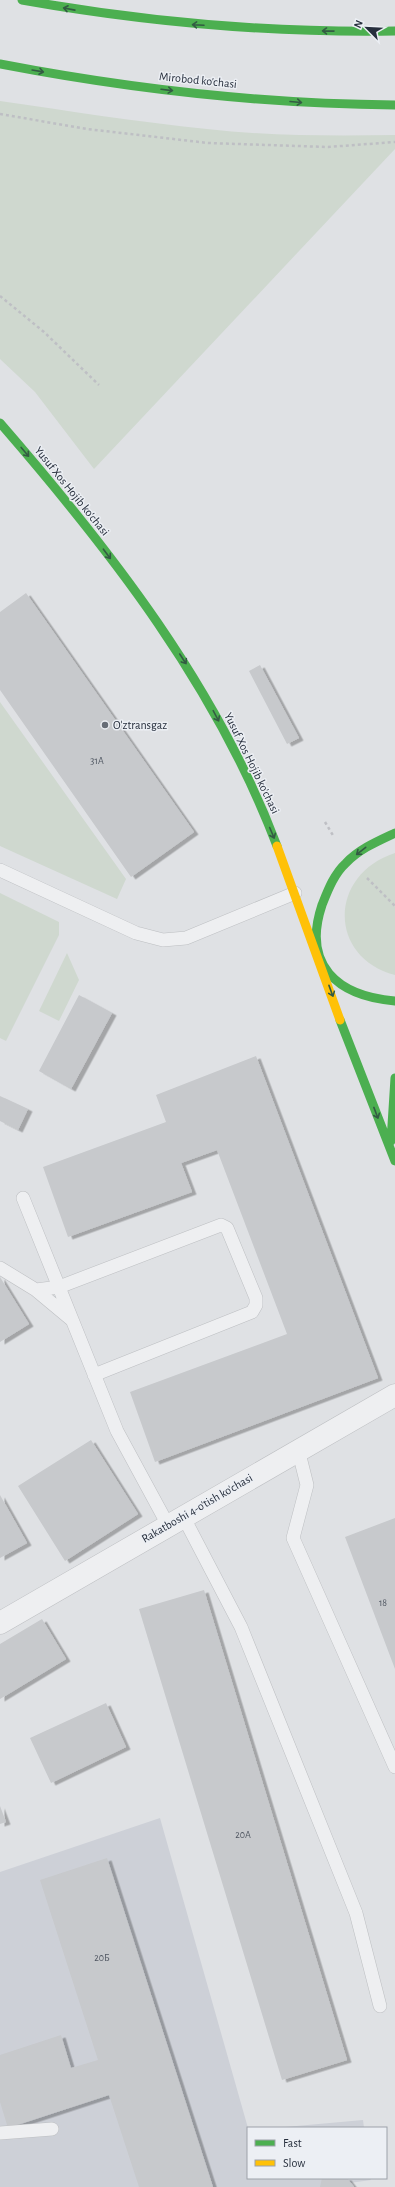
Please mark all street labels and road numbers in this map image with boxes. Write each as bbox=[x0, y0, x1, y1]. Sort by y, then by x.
street label: Mirobod ko'chasi bbox=[158, 70, 238, 90]
street label: Yusuf Xos Hojib ko'chasi bbox=[32, 444, 112, 538]
street label: Yusuf Xos Hojib ko'chasi bbox=[221, 711, 282, 816]
street label: Rakatboshi 4-o'tish ko'chasi bbox=[140, 1471, 254, 1545]

